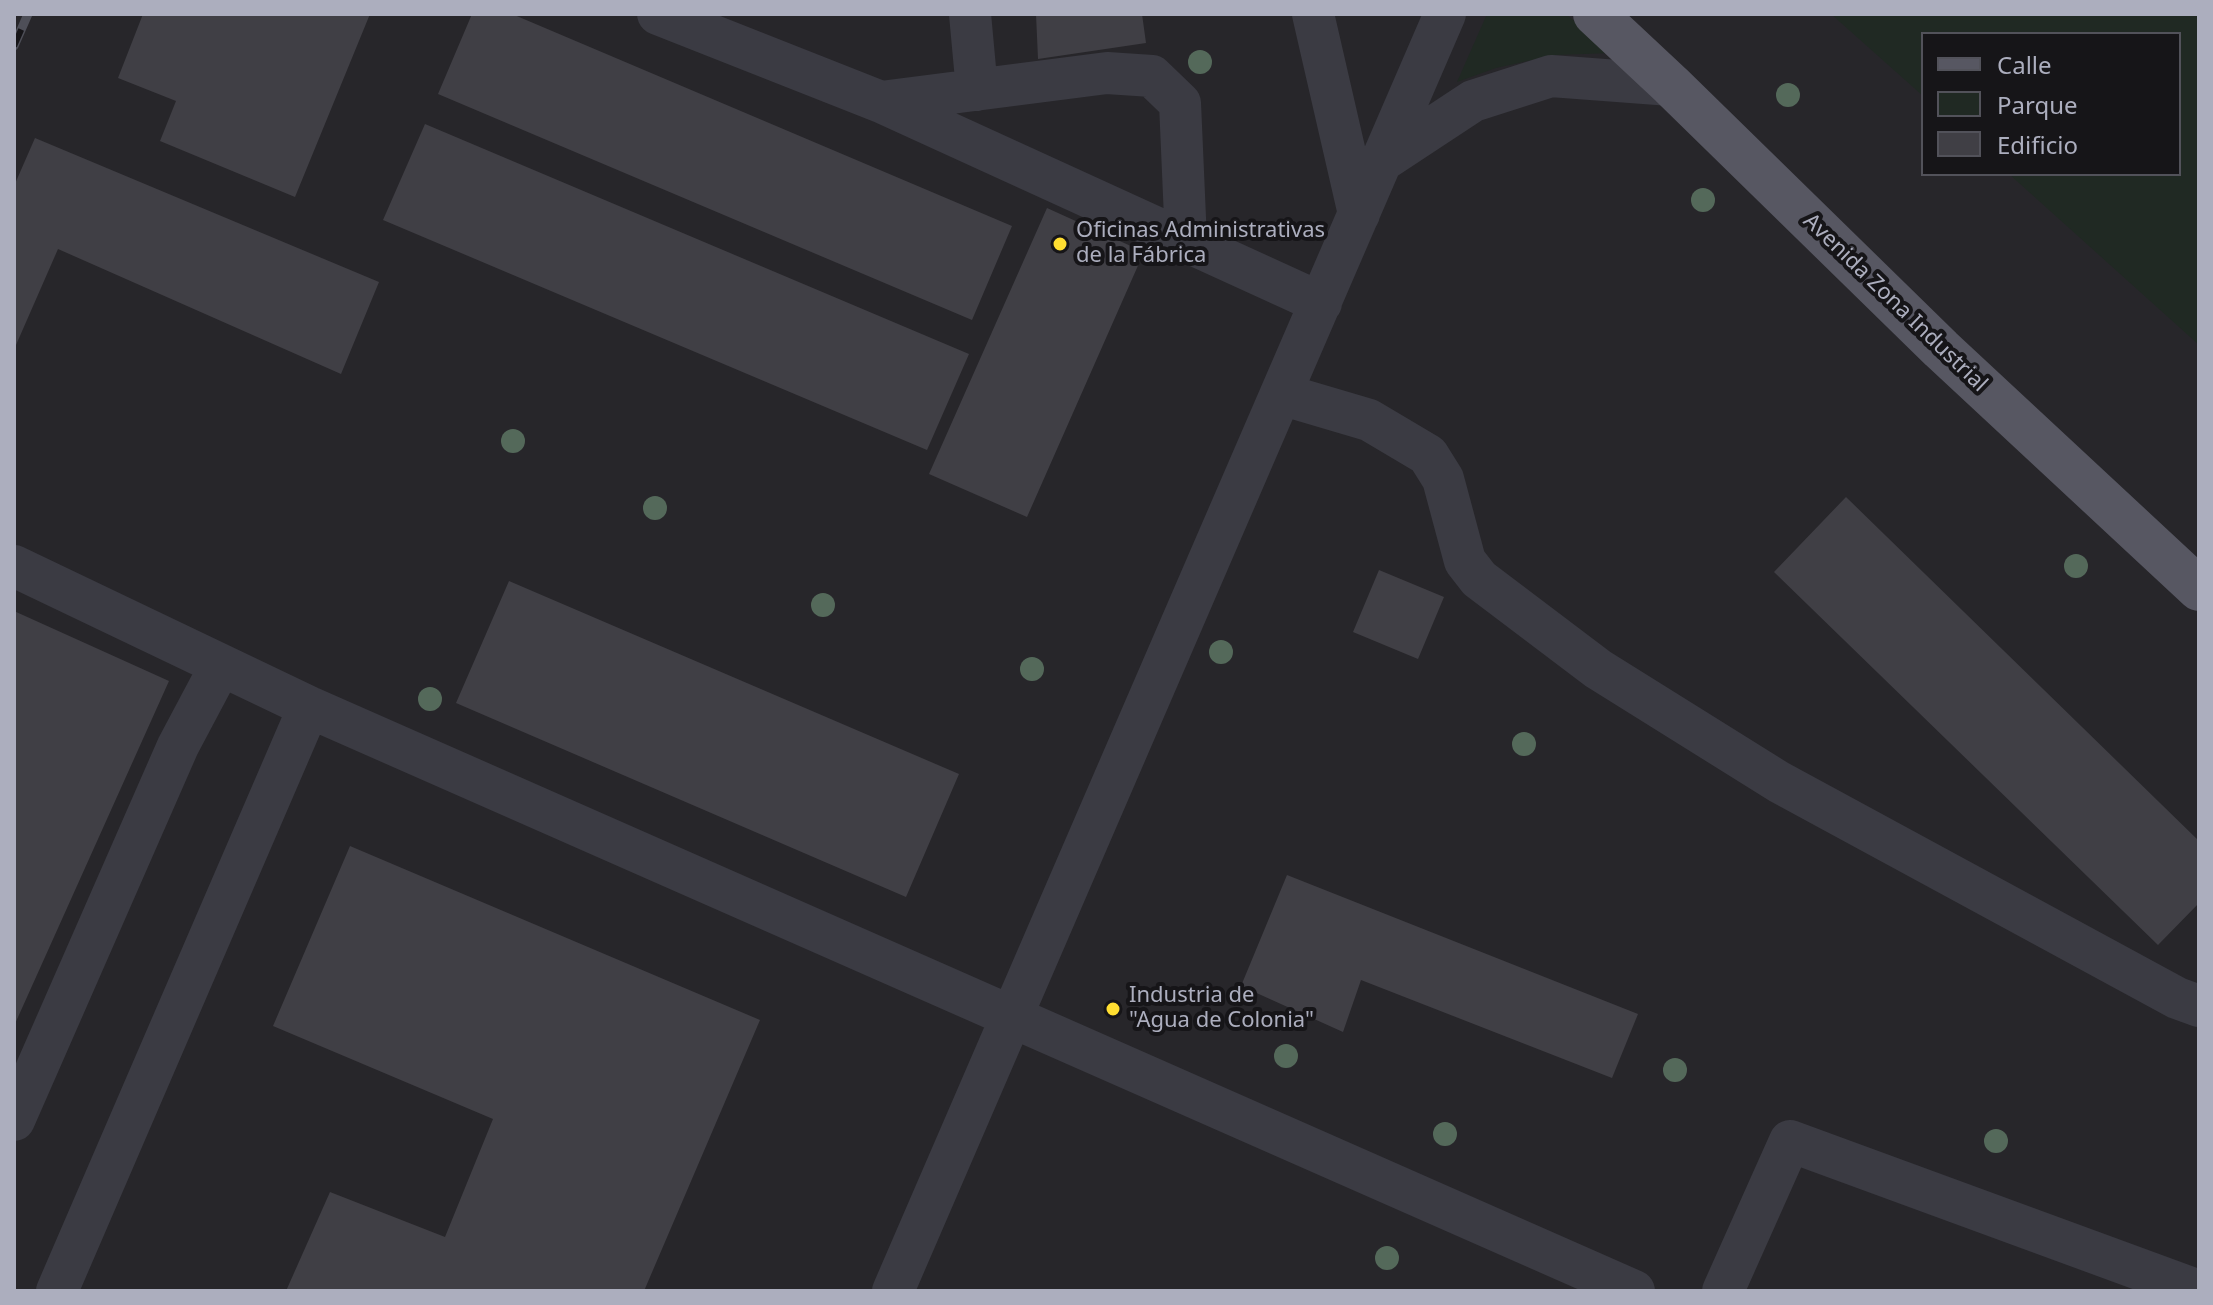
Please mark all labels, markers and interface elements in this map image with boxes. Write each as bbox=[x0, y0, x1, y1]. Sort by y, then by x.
legend bbox=[1921, 32, 2181, 176]
text: Calle bbox=[1997, 48, 2052, 81]
text: Parque bbox=[1997, 88, 2078, 121]
text: Edificio bbox=[1997, 128, 2078, 161]
street label: Avenida Zona Industrial bbox=[1798, 208, 1992, 398]
place label: Oficinas Administrativas de la Fábrica bbox=[1076, 218, 1325, 270]
marker: Oficinas Administrativas de la Fábrica bbox=[1051, 235, 1069, 253]
place label: Industria de "Agua de Colonia" bbox=[1129, 983, 1314, 1034]
marker: Industria de "Agua de Colonia" bbox=[1104, 1000, 1122, 1018]

